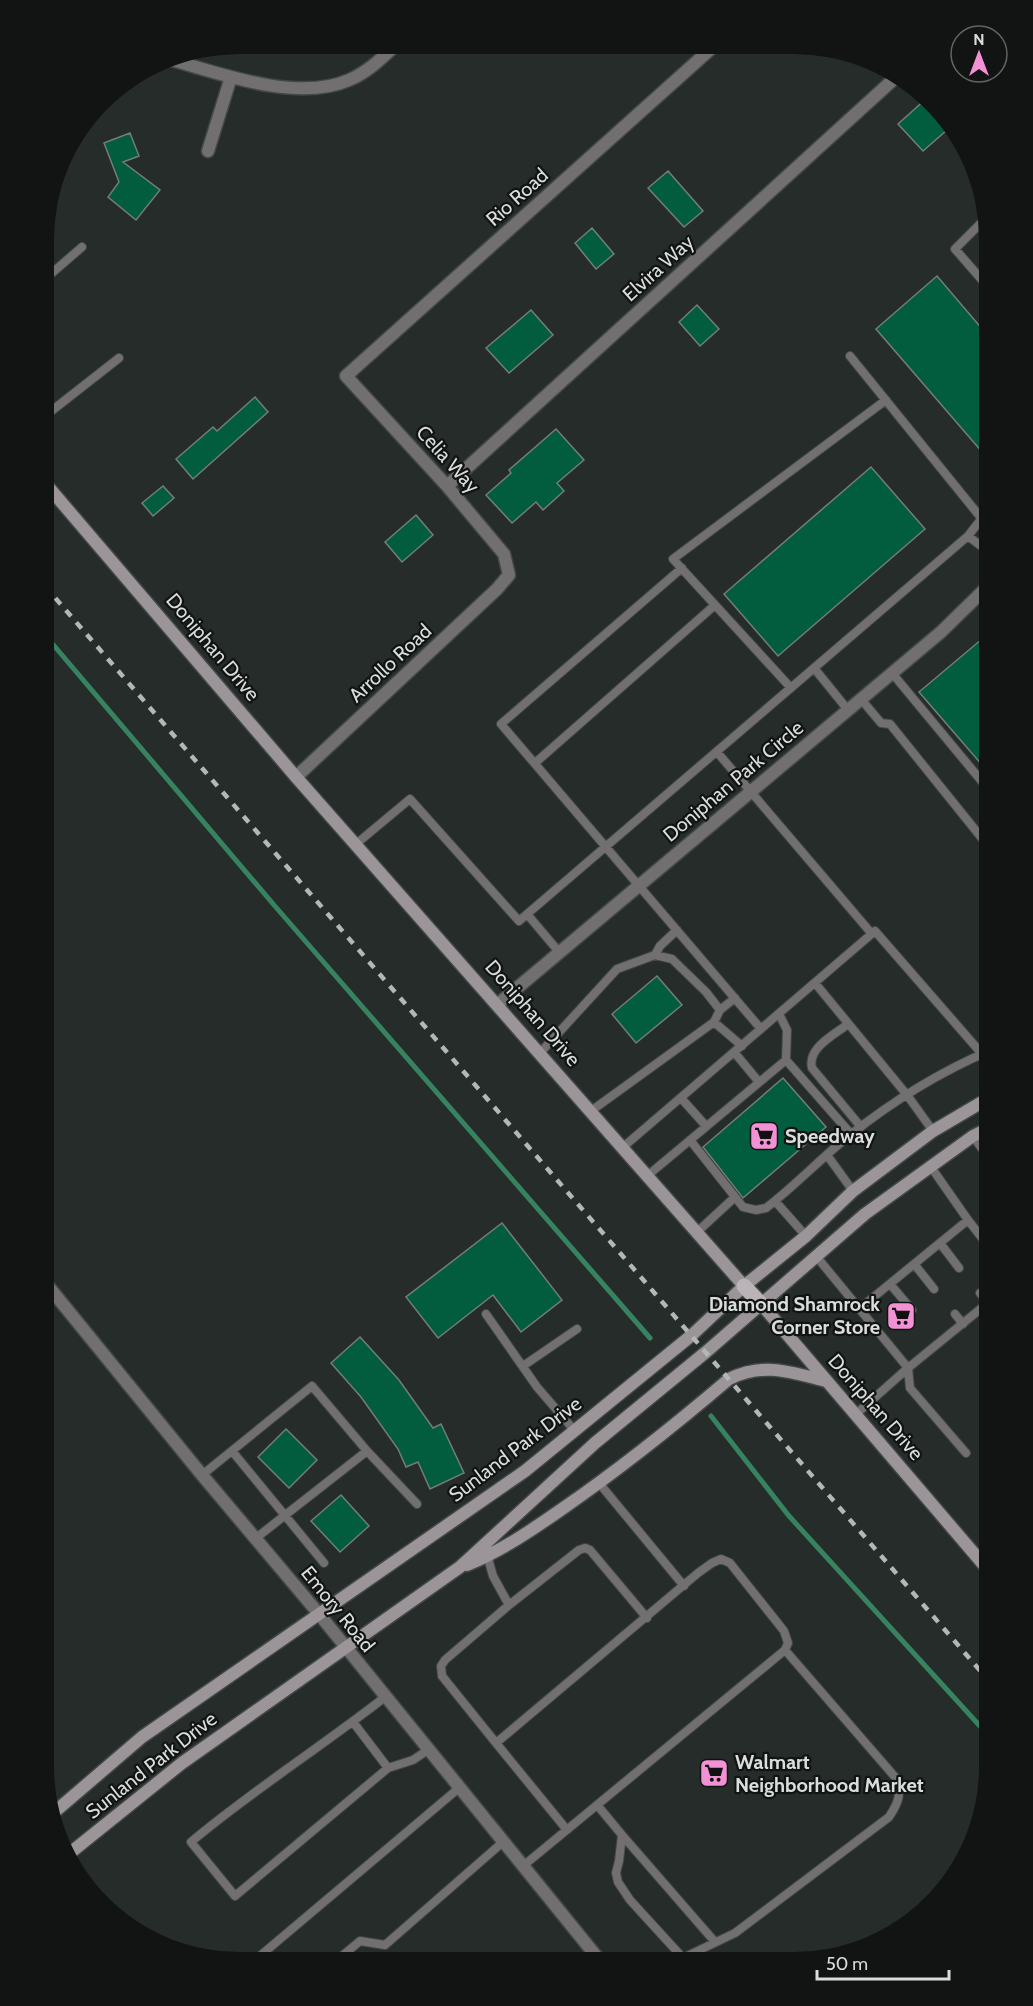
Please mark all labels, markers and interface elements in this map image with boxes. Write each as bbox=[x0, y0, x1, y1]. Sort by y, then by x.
north arrow bbox=[949, 24, 1009, 84]
text: N bbox=[973, 30, 985, 49]
street label: Rio Road bbox=[481, 163, 553, 231]
street label: Elvira Way bbox=[617, 230, 699, 306]
street label: Celia Way bbox=[411, 420, 485, 498]
street label: Doniphan Drive bbox=[161, 588, 265, 706]
street label: Arrollo Road bbox=[344, 619, 436, 707]
street label: Doniphan Park Circle bbox=[658, 715, 808, 847]
street label: Doniphan Drive bbox=[480, 955, 586, 1071]
supermarket icon: Speedway bbox=[748, 1120, 780, 1152]
place label: Speedway bbox=[785, 1124, 875, 1148]
place label: Diamond Shamrock Corner Store bbox=[709, 1292, 880, 1339]
supermarket icon: Diamond Shamrock Corner Store bbox=[885, 1300, 917, 1332]
street label: Doniphan Drive bbox=[823, 1349, 929, 1465]
street label: Sunland Park Drive bbox=[444, 1391, 586, 1507]
street label: Emory Road bbox=[296, 1561, 380, 1657]
street label: Sunland Park Drive bbox=[81, 1706, 221, 1824]
place label: Walmart Neighborhood Market bbox=[735, 1750, 924, 1797]
supermarket icon: Walmart Neighborhood Market bbox=[698, 1757, 730, 1789]
scale bar bbox=[817, 1943, 949, 1981]
text: 50 m bbox=[826, 1953, 868, 1975]

